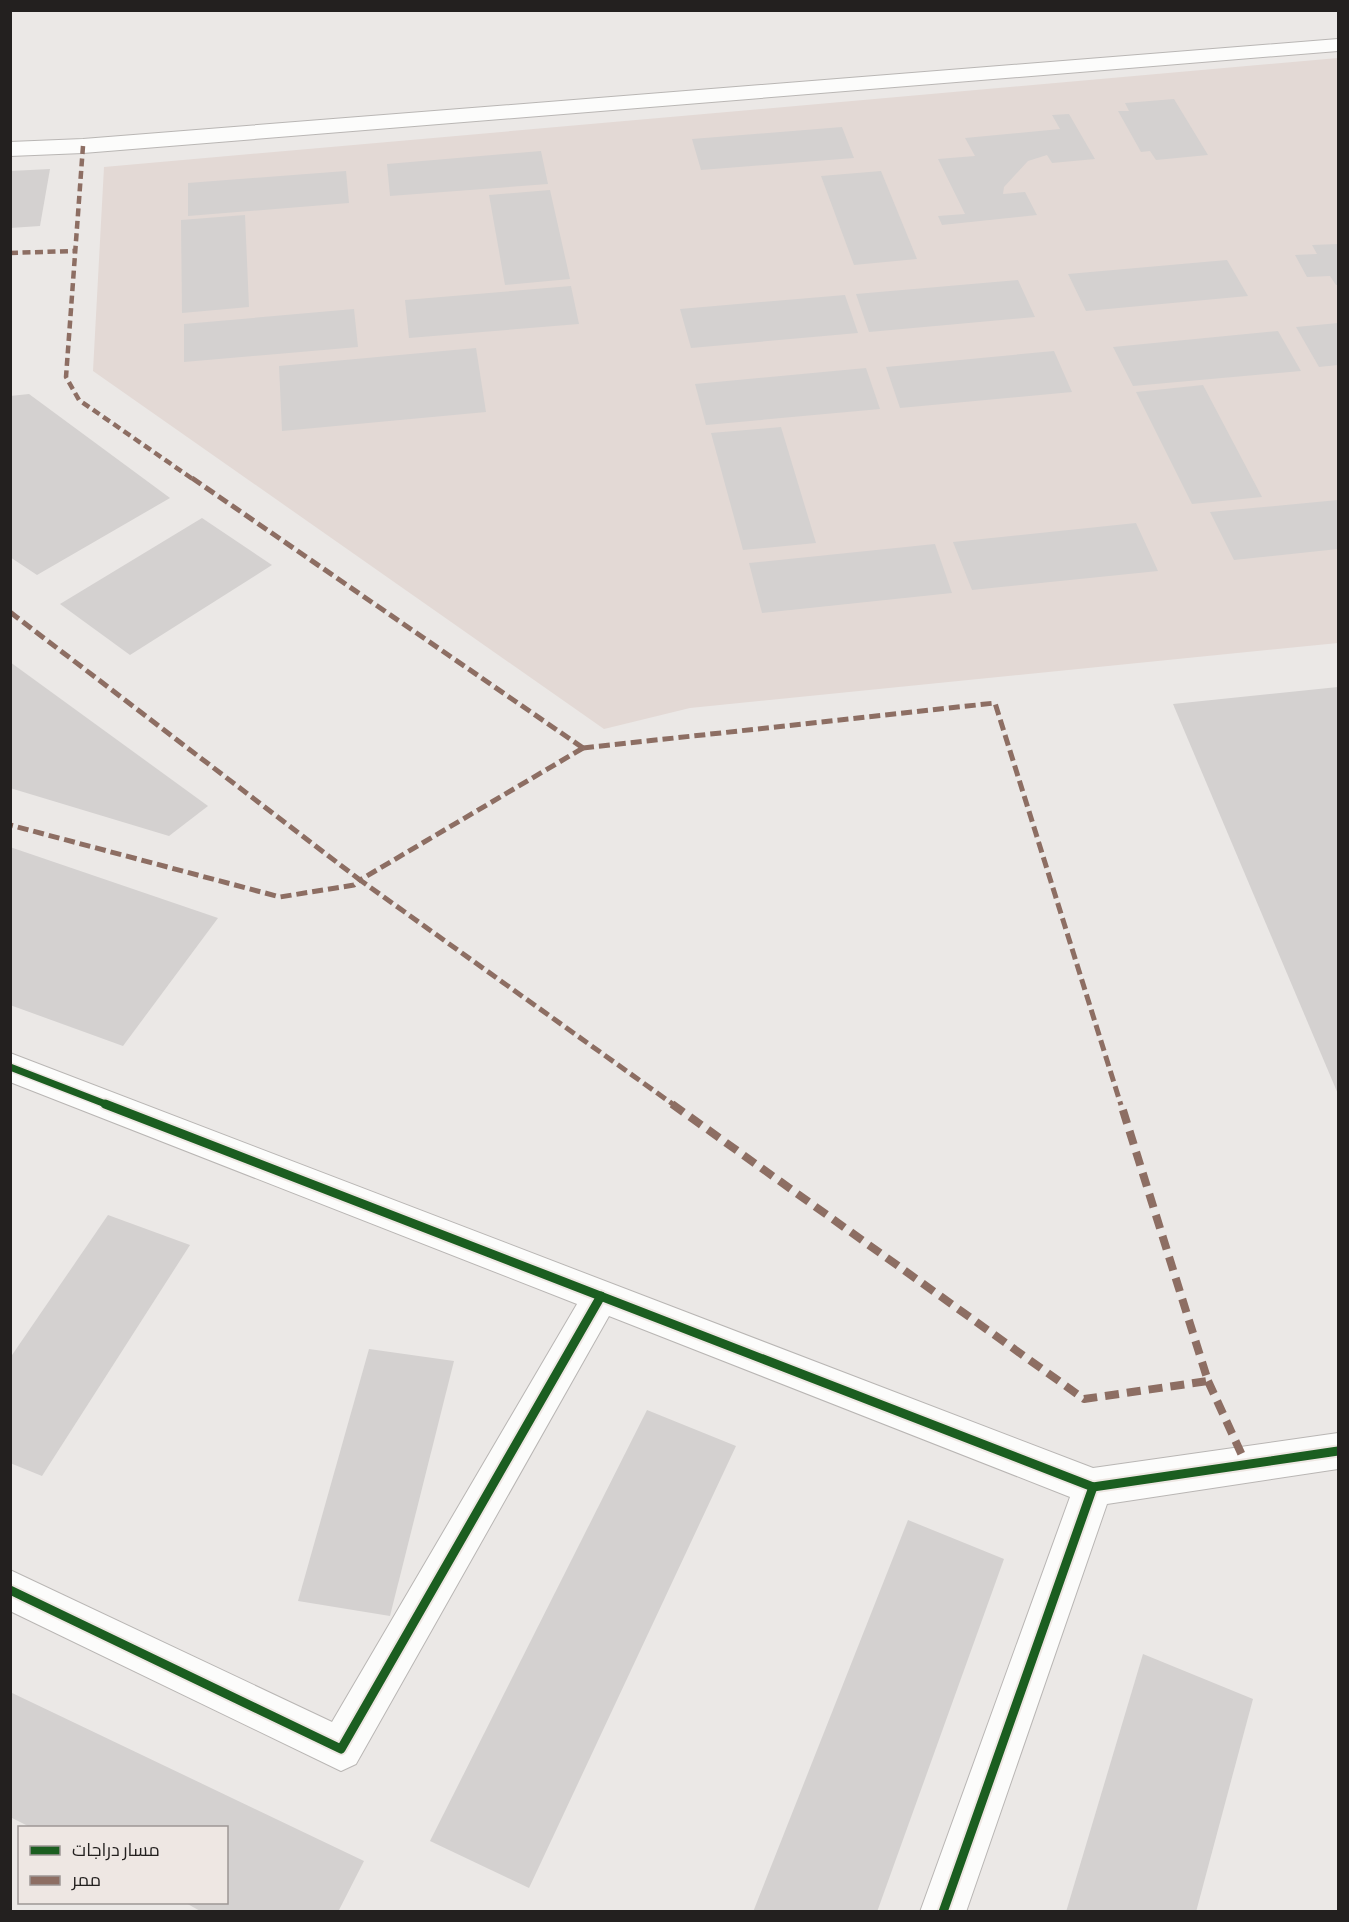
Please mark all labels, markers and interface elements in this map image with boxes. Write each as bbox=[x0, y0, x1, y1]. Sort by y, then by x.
legend bbox=[18, 1826, 228, 1904]
text: مسار دراجات bbox=[72, 1842, 160, 1861]
text: ممر bbox=[71, 1872, 101, 1891]

